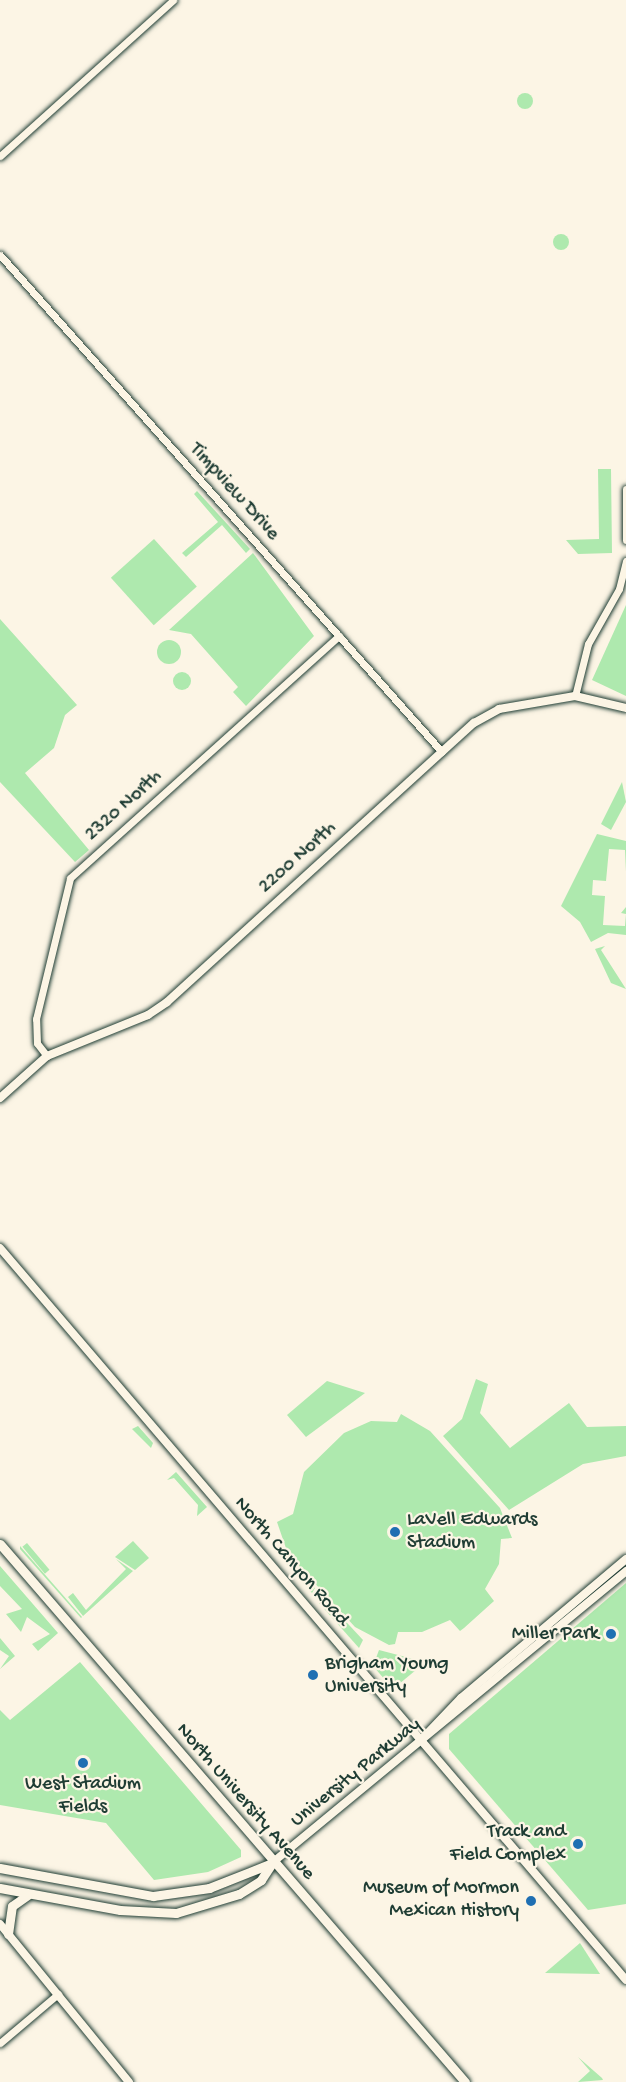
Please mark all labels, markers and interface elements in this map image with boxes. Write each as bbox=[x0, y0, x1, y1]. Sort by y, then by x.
street label: Timpview Drive bbox=[184, 438, 284, 546]
street label: 2320 North bbox=[80, 765, 168, 847]
street label: 2200 North bbox=[254, 817, 342, 899]
street label: North Canyon Road bbox=[228, 1492, 354, 1632]
place label: LaVell Edwards Stadium bbox=[407, 1508, 537, 1555]
marker: LaVell Edwards Stadium bbox=[388, 1525, 402, 1539]
place label: Miller Park bbox=[512, 1622, 599, 1646]
marker: Miller Park bbox=[604, 1627, 618, 1641]
place label: Brigham Young University bbox=[325, 1652, 449, 1699]
marker: Brigham Young University bbox=[306, 1668, 320, 1682]
street label: University Parkway bbox=[286, 1713, 426, 1833]
street label: North University Avenue bbox=[170, 1719, 320, 1885]
marker: West Stadium Fields bbox=[76, 1756, 90, 1770]
place label: West Stadium Fields bbox=[25, 1772, 141, 1819]
place label: Track and Field Complex bbox=[450, 1820, 566, 1867]
marker: Track and Field Complex bbox=[571, 1837, 585, 1851]
place label: Museum of Mormon Mexican History bbox=[363, 1877, 519, 1924]
marker: Museum of Mormon Mexican History bbox=[524, 1894, 538, 1908]

